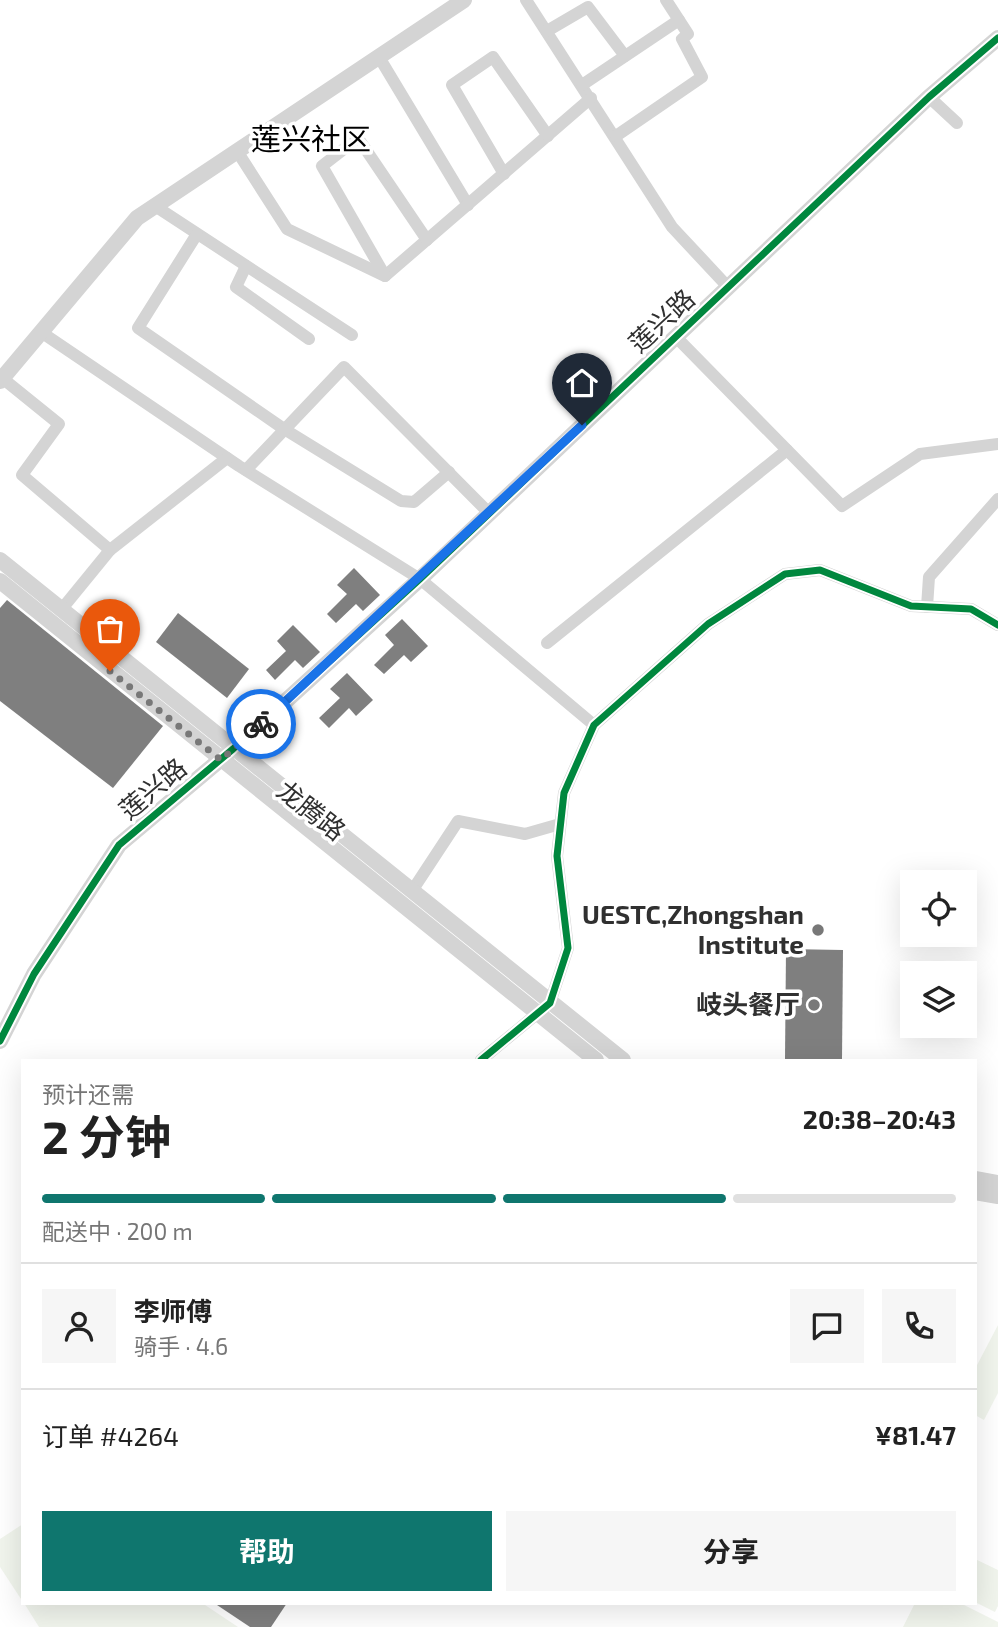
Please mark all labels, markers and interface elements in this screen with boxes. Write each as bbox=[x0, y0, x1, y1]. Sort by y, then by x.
district label: 莲兴社区 bbox=[251, 120, 371, 156]
street label: 莲兴路 bbox=[622, 282, 700, 358]
pin bbox=[552, 353, 612, 425]
icon: home bbox=[563, 364, 601, 402]
pin bbox=[80, 599, 140, 671]
icon: bag bbox=[91, 610, 129, 648]
courier bbox=[226, 689, 296, 759]
icon: bike bbox=[242, 705, 280, 743]
street label: 莲兴路 bbox=[112, 751, 192, 825]
street label: 龙腾路 bbox=[272, 774, 352, 846]
map controls bbox=[900, 870, 977, 1038]
button: locate bbox=[900, 870, 977, 947]
place label: UESTC,Zhongshan Institute bbox=[582, 898, 804, 959]
marker: UESTC,Zhongshan Institute bbox=[810, 922, 826, 938]
button: layers bbox=[900, 961, 977, 1038]
place label: 岐头餐厅 bbox=[696, 988, 800, 1019]
marker: 岐头餐厅 bbox=[806, 997, 822, 1013]
text: 预计还需 bbox=[42, 1080, 134, 1108]
text: 20:38–20:43 bbox=[803, 1103, 956, 1134]
text: 2 分钟 bbox=[42, 1108, 171, 1163]
text: 配送中 · 200 m bbox=[42, 1217, 193, 1245]
button: person bbox=[42, 1289, 116, 1363]
button: chat bbox=[790, 1289, 864, 1363]
button: phone bbox=[882, 1289, 956, 1363]
text: 李师傅 bbox=[134, 1295, 212, 1326]
text: 骑手 · 4.6 bbox=[134, 1332, 228, 1360]
text: ¥81.47 bbox=[875, 1419, 956, 1450]
text: 订单 #4264 bbox=[42, 1420, 179, 1451]
button: 帮助 bbox=[42, 1511, 492, 1591]
button: 分享 bbox=[506, 1511, 956, 1591]

